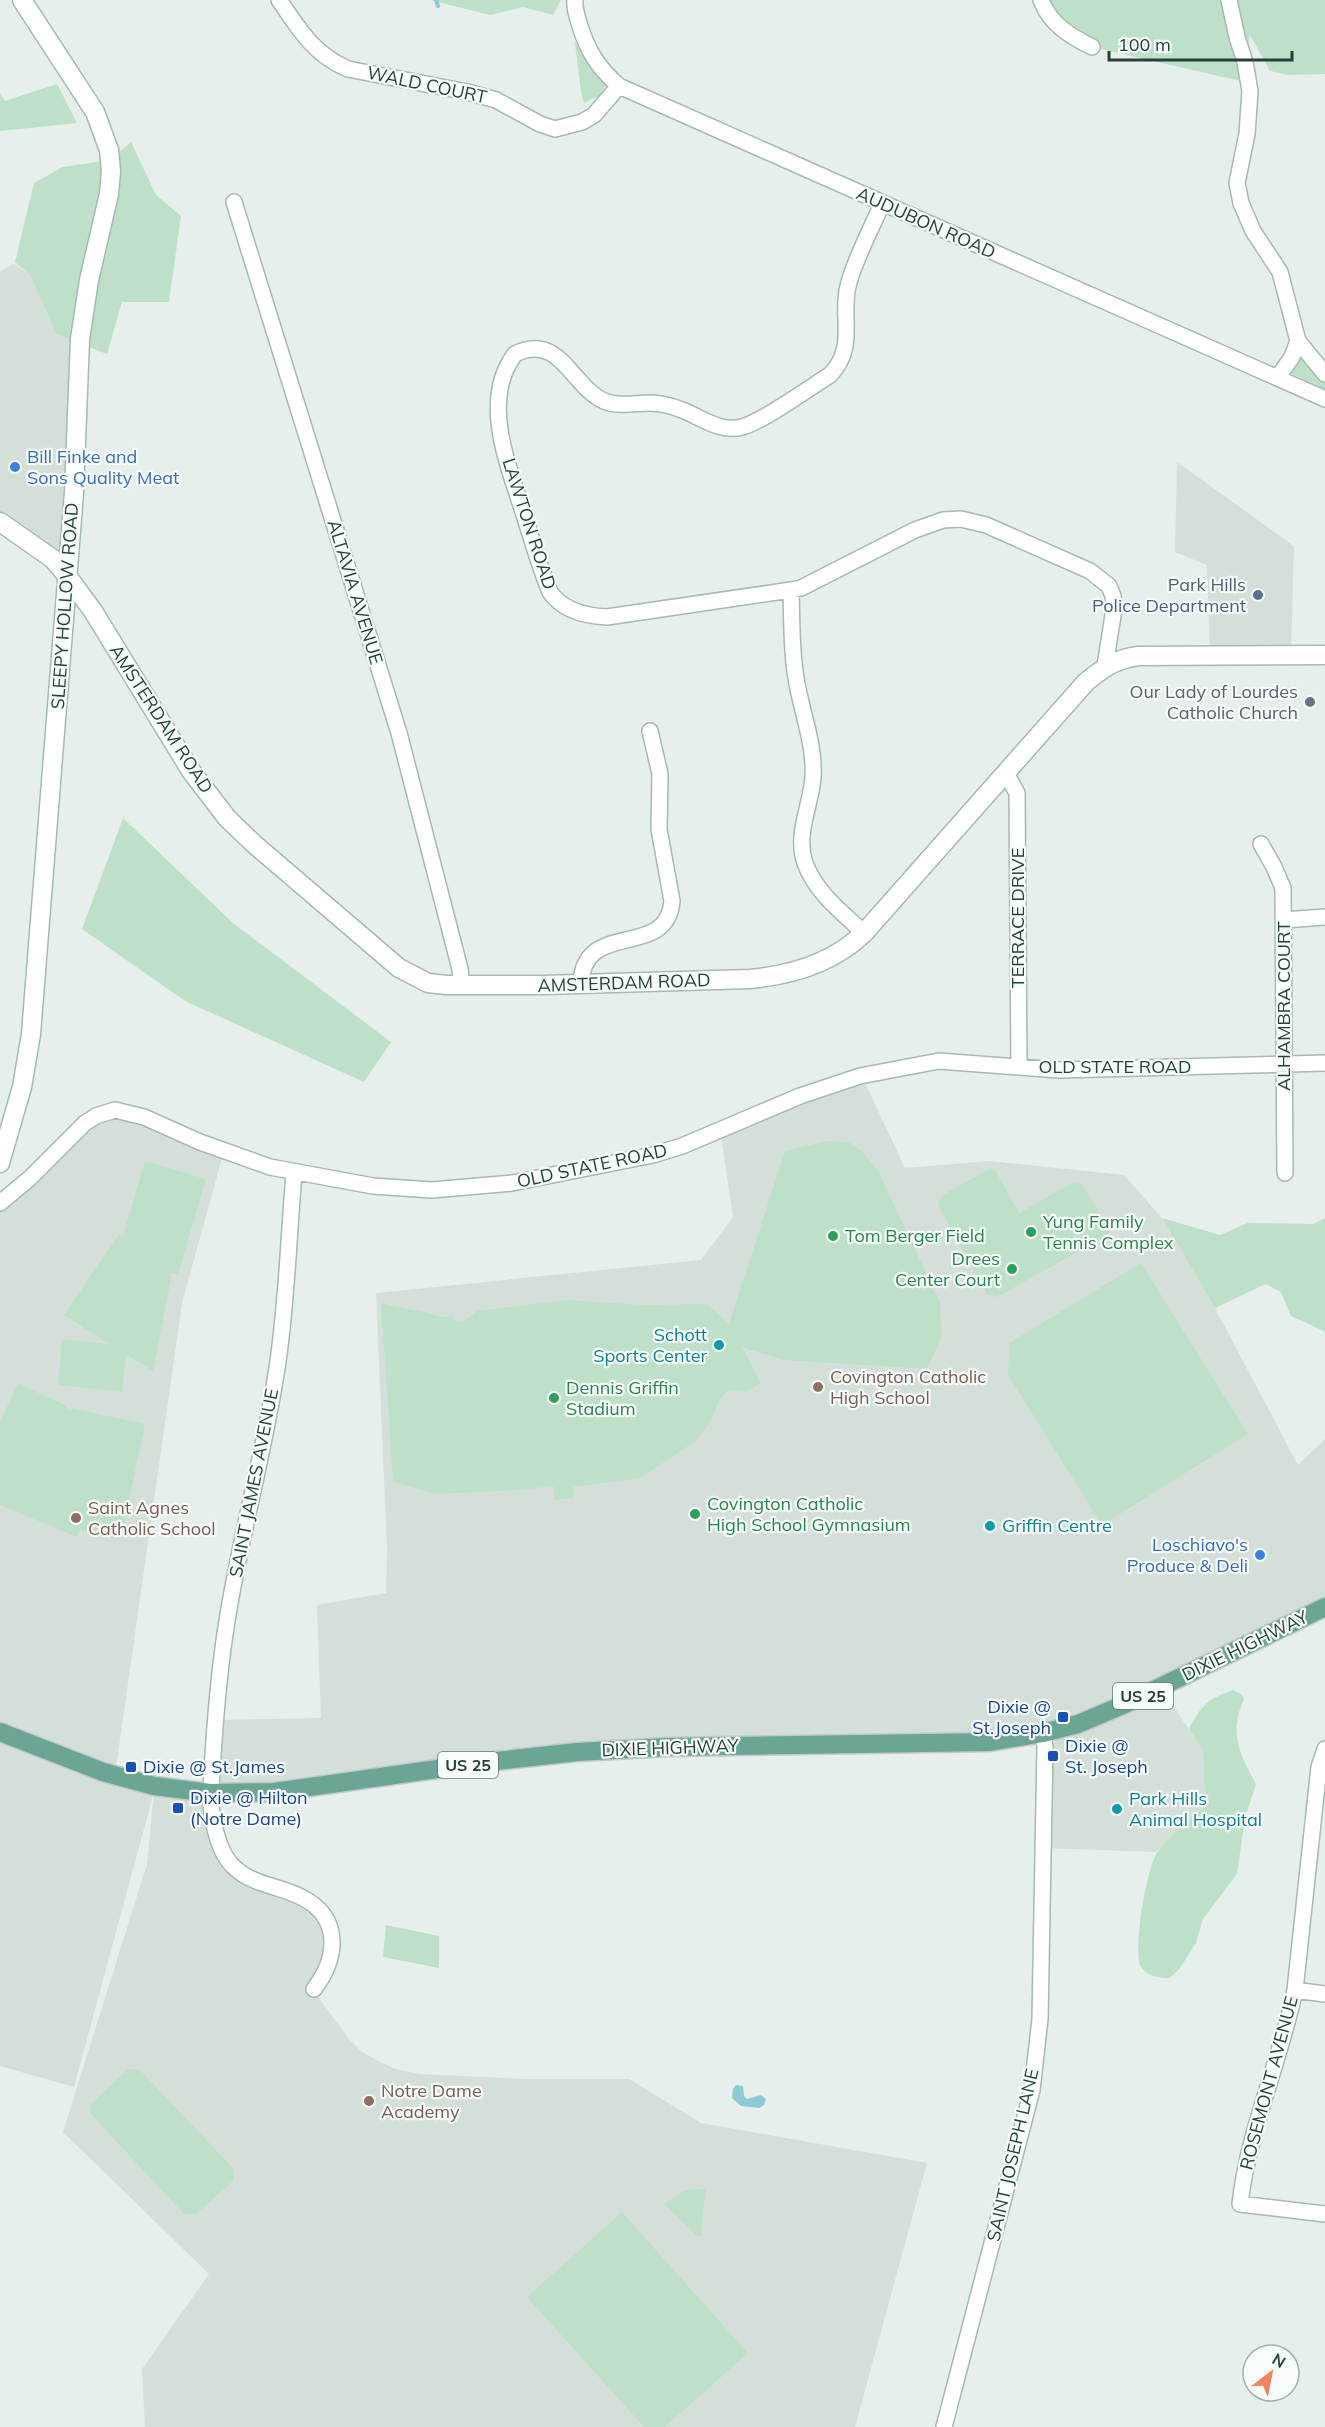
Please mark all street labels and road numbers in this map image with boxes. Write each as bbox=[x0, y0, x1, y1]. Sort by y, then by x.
street label: WALD COURT bbox=[365, 61, 489, 108]
street label: AUDUBON ROAD bbox=[853, 182, 999, 264]
street label: LAWTON ROAD bbox=[497, 455, 562, 592]
street label: SLEEPY HOLLOW ROAD bbox=[46, 502, 83, 710]
street label: ALTAVIA AVENUE bbox=[323, 517, 388, 667]
street label: AMSTERDAM ROAD bbox=[105, 640, 218, 797]
street label: TERRACE DRIVE bbox=[1006, 848, 1029, 988]
street label: ALHAMBRA COURT bbox=[1272, 921, 1295, 1091]
street label: AMSTERDAM ROAD bbox=[537, 968, 711, 997]
street label: OLD STATE ROAD bbox=[1038, 1055, 1192, 1078]
street label: OLD STATE ROAD bbox=[515, 1138, 669, 1193]
street label: SAINT JAMES AVENUE bbox=[224, 1387, 283, 1579]
street label: DIXIE HIGHWAY bbox=[1178, 1605, 1312, 1686]
road number: US 25 bbox=[1113, 1683, 1173, 1709]
street label: DIXIE HIGHWAY bbox=[601, 1734, 740, 1761]
road number: US 25 bbox=[438, 1752, 498, 1778]
street label: ROSEMONT AVENUE bbox=[1234, 1993, 1303, 2172]
street label: SAINT JOSEPH LANE bbox=[981, 2066, 1044, 2244]

